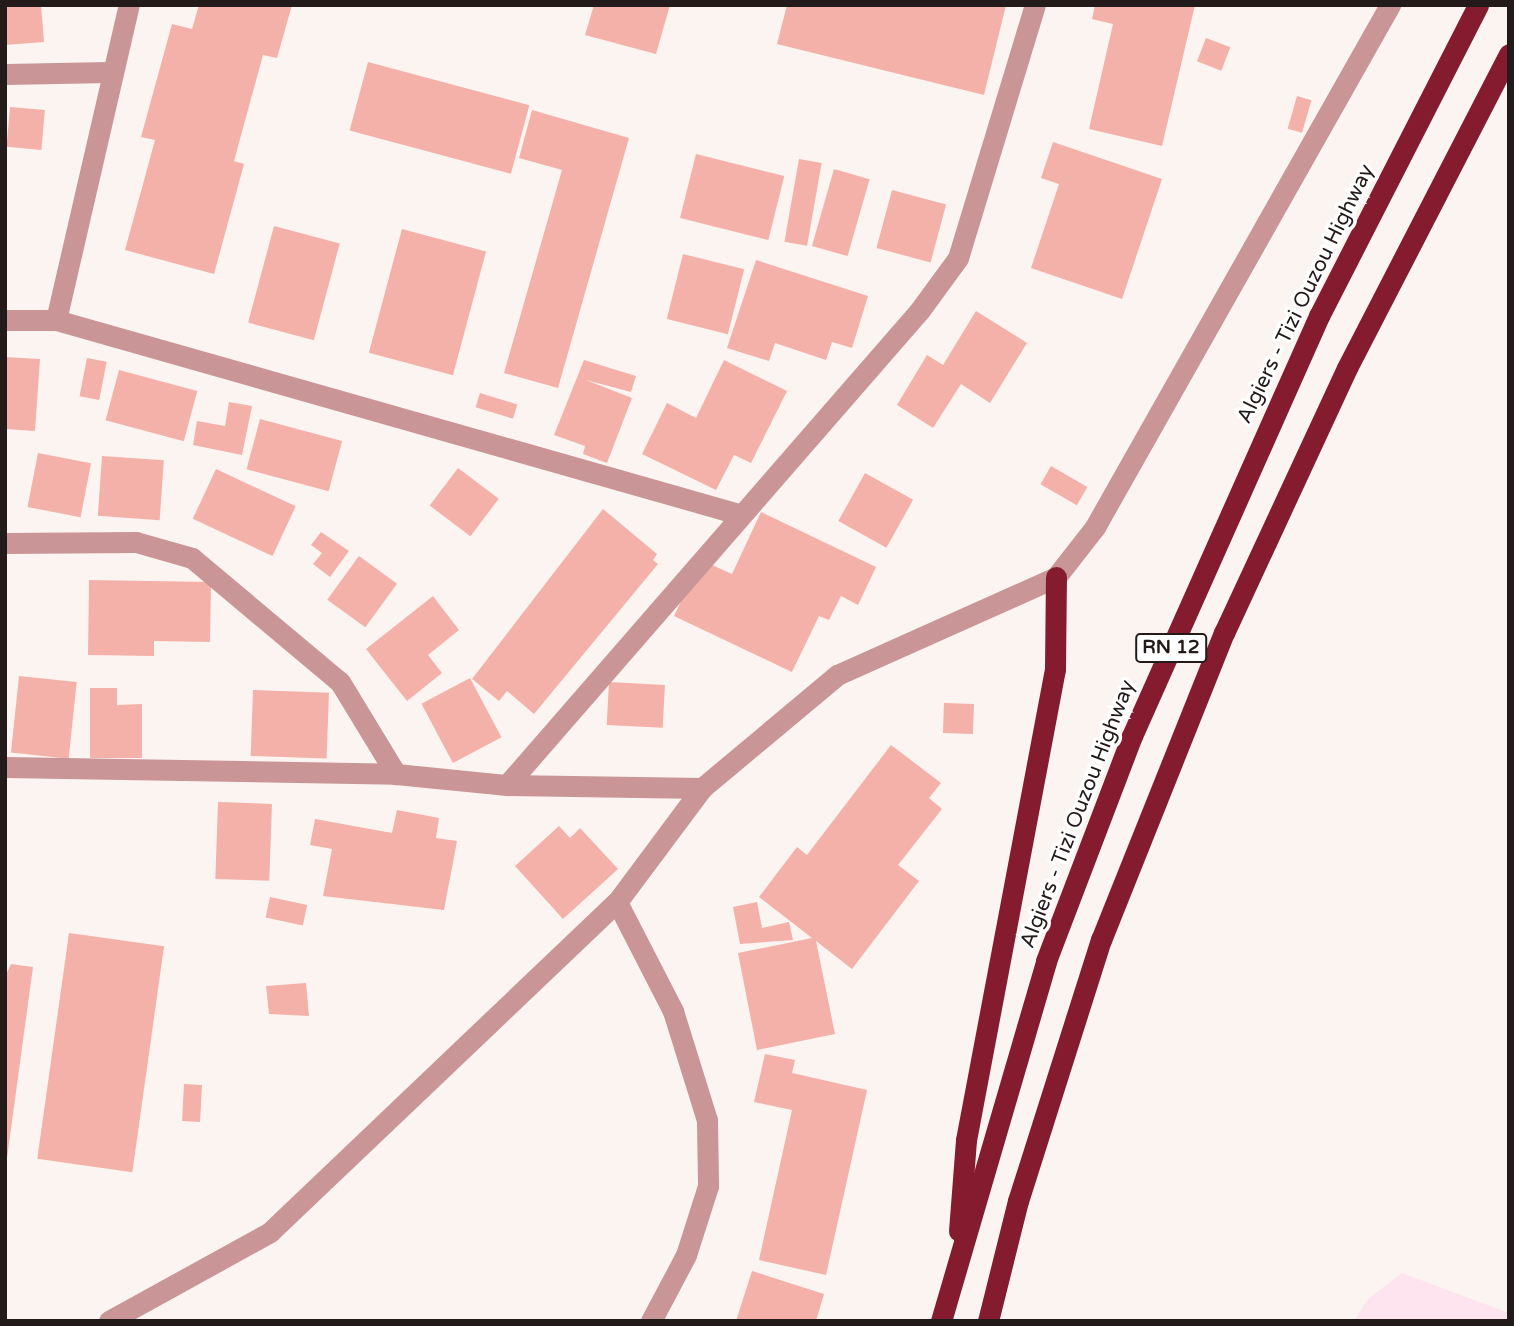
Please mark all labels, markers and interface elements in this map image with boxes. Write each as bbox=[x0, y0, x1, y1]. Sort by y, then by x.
street label: Algiers - Tizi Ouzou Highway bbox=[1232, 160, 1380, 428]
road number: RN 12 bbox=[1134, 632, 1208, 664]
street label: Algiers - Tizi Ouzou Highway bbox=[1015, 676, 1141, 952]

